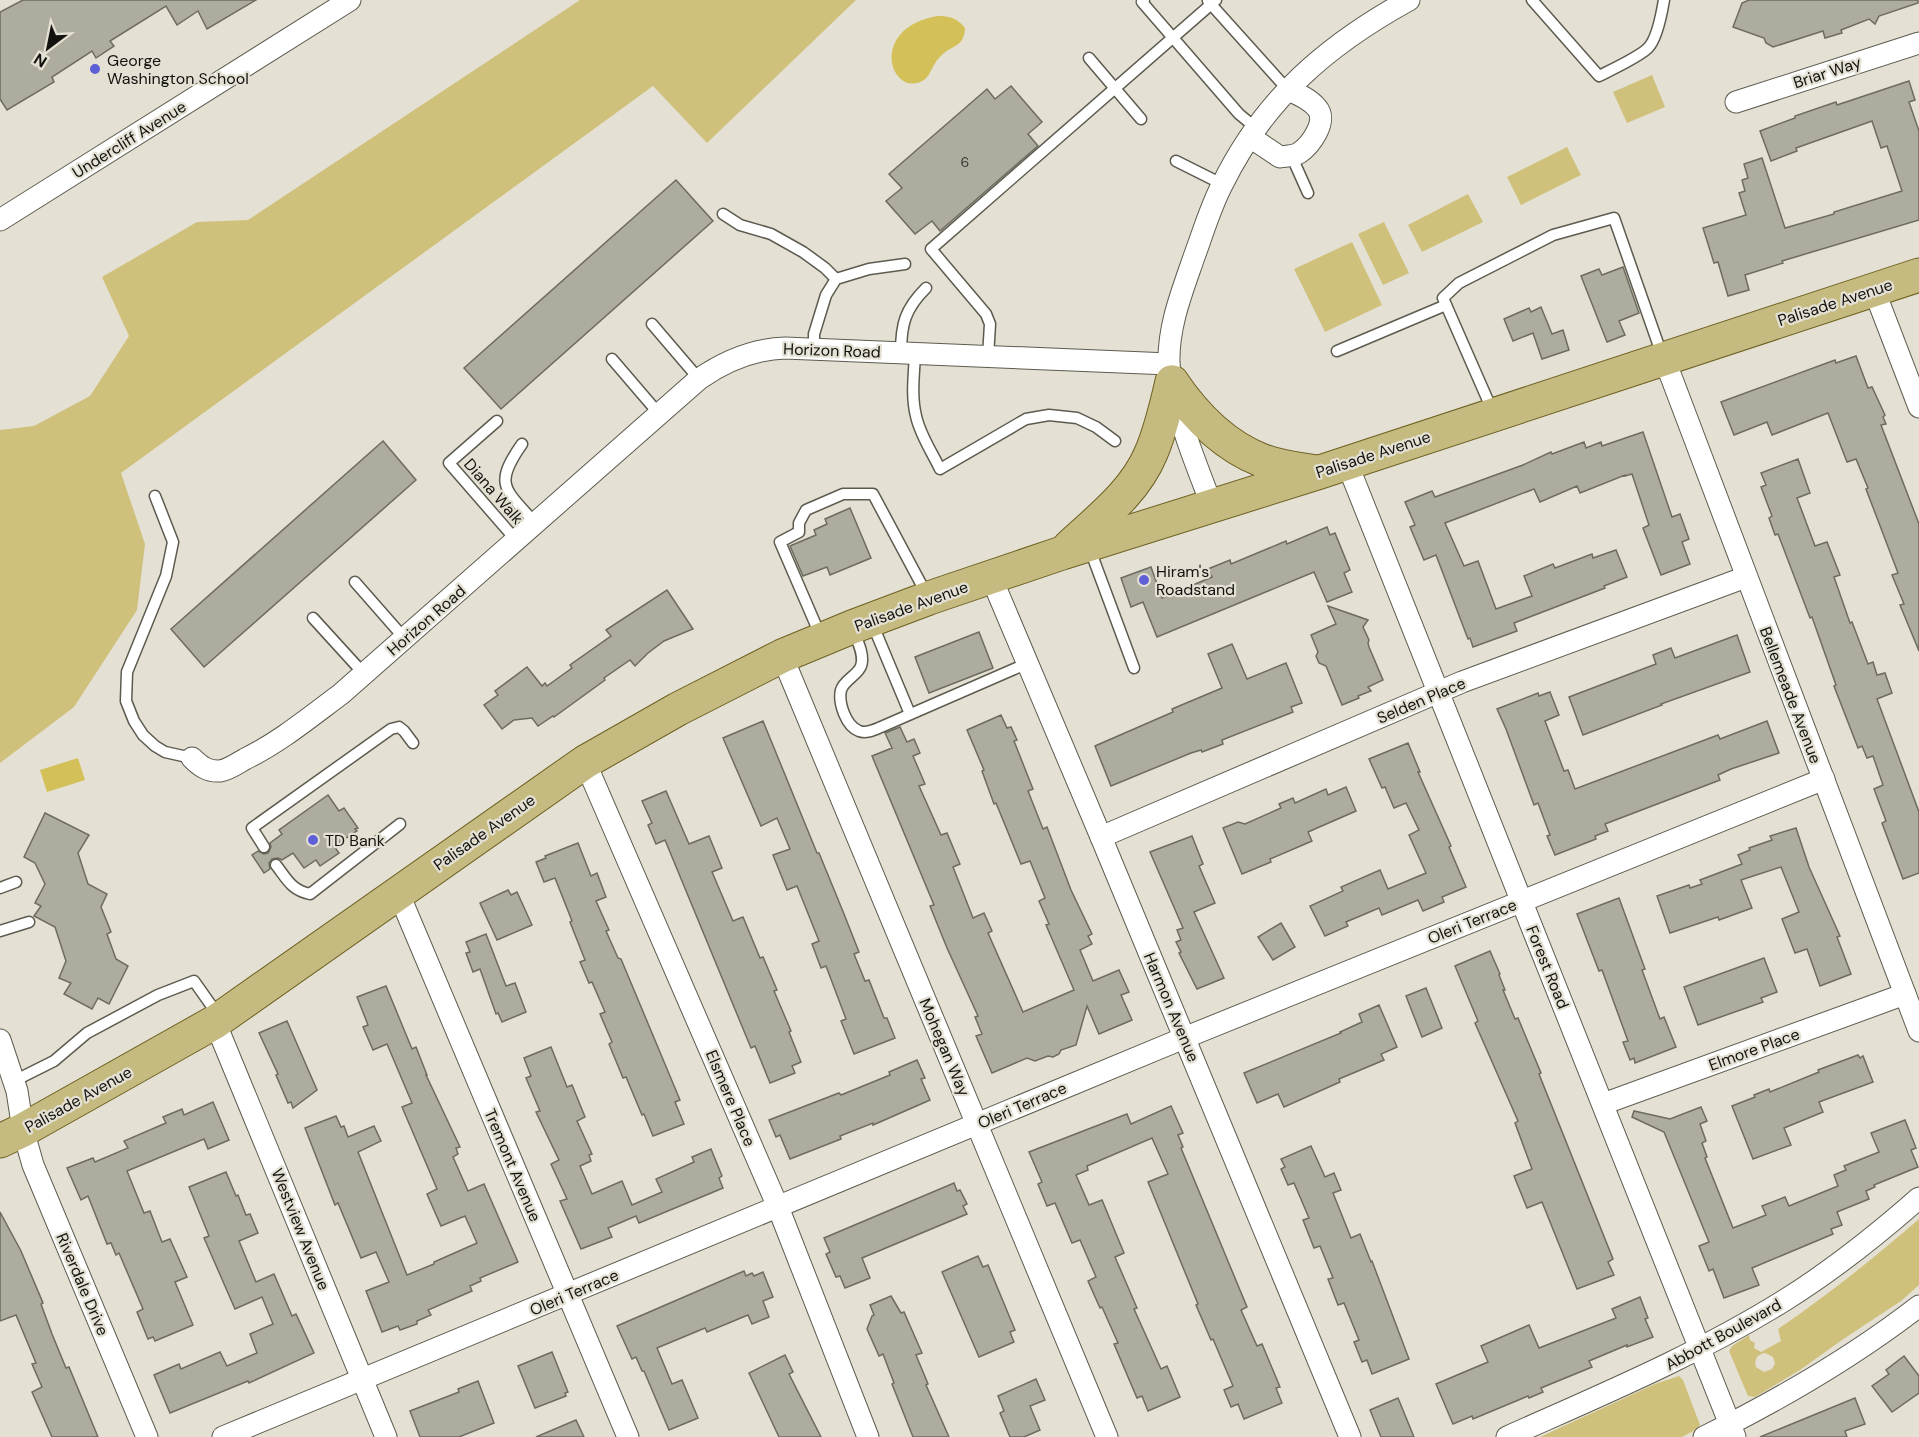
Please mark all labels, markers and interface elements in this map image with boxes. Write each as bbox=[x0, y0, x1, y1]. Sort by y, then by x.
north arrow bbox=[18, 18, 78, 78]
text: N bbox=[30, 48, 51, 72]
place label: George Washington School bbox=[107, 50, 249, 89]
street label: Briar Way bbox=[1790, 52, 1864, 93]
marker: George Washington School bbox=[88, 62, 102, 76]
street label: Undercliff Avenue bbox=[68, 96, 190, 183]
house number: 6 bbox=[961, 153, 969, 171]
street label: Palisade Avenue bbox=[1775, 274, 1895, 331]
street label: Horizon Road bbox=[783, 338, 881, 363]
street label: Palisade Avenue bbox=[1313, 426, 1433, 483]
street label: Diana Walk bbox=[459, 454, 528, 529]
place label: Hiram's Roadstand bbox=[1156, 561, 1235, 600]
marker: Hiram's Roadstand bbox=[1137, 573, 1151, 587]
street label: Palisade Avenue bbox=[851, 576, 971, 637]
street label: Horizon Road bbox=[383, 580, 470, 660]
street label: Bellemeade Avenue bbox=[1755, 624, 1826, 767]
street label: Selden Place bbox=[1374, 672, 1469, 729]
street label: Palisade Avenue bbox=[429, 790, 539, 875]
place label: TD Bank bbox=[325, 830, 385, 851]
marker: TD Bank bbox=[306, 833, 320, 847]
street label: Oleri Terrace bbox=[1424, 894, 1520, 949]
street label: Forest Road bbox=[1521, 923, 1574, 1012]
street label: Harmon Avenue bbox=[1139, 949, 1204, 1065]
street label: Mohegan Way bbox=[914, 995, 975, 1099]
street label: Elmore Place bbox=[1706, 1023, 1802, 1076]
street label: Elsmere Place bbox=[701, 1047, 760, 1150]
street label: Palisade Avenue bbox=[21, 1061, 136, 1138]
street label: Oleri Terrace bbox=[975, 1077, 1070, 1134]
street label: Tremont Avenue bbox=[479, 1106, 546, 1225]
street label: Westview Avenue bbox=[267, 1165, 335, 1293]
street label: Riverdale Drive bbox=[51, 1230, 114, 1339]
street label: Oleri Terrace bbox=[527, 1264, 622, 1321]
street label: Abbott Boulevard bbox=[1661, 1294, 1785, 1375]

